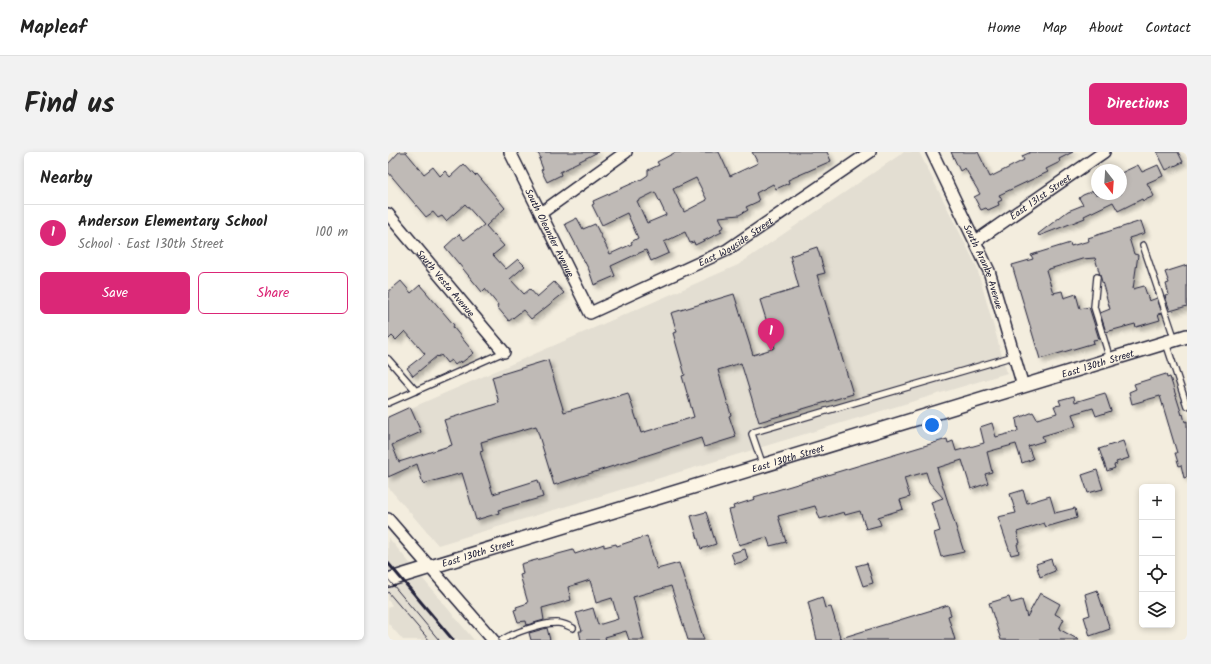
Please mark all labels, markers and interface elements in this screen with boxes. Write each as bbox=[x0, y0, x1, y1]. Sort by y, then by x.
text: Mapleaf bbox=[20, 13, 87, 43]
text: Home bbox=[987, 17, 1021, 39]
text: Map bbox=[1043, 17, 1067, 39]
text: About bbox=[1089, 17, 1123, 39]
text: Contact bbox=[1145, 17, 1191, 39]
text: Find us bbox=[24, 82, 115, 127]
button: Directions bbox=[1089, 83, 1187, 125]
north arrow bbox=[1091, 164, 1127, 200]
text: Nearby bbox=[40, 165, 92, 192]
street label: East 131st Street bbox=[1006, 170, 1075, 224]
street label: South Oleander Avenue bbox=[520, 186, 578, 281]
text: Anderson Elementary School bbox=[78, 210, 267, 234]
street label: East Wayside Street bbox=[696, 214, 777, 271]
text: 1 bbox=[51, 222, 55, 243]
text: 100 m bbox=[315, 222, 348, 243]
street label: South Aranbe Avenue bbox=[959, 222, 1007, 312]
text: School · East 130th Street bbox=[78, 234, 224, 255]
street label: South Vesta Avenue bbox=[412, 246, 479, 321]
button: Save bbox=[40, 272, 190, 314]
button: Share bbox=[198, 272, 348, 314]
pin: 1 bbox=[758, 318, 784, 351]
street label: East 130th Street bbox=[1060, 346, 1136, 383]
your location bbox=[922, 415, 942, 435]
street label: East 130th Street bbox=[750, 440, 826, 478]
map controls bbox=[1139, 484, 1175, 628]
button: + bbox=[1139, 484, 1175, 520]
button: − bbox=[1139, 520, 1175, 556]
street label: East 130th Street bbox=[440, 535, 517, 572]
button: locate bbox=[1139, 556, 1175, 592]
button: layers bbox=[1139, 592, 1175, 628]

